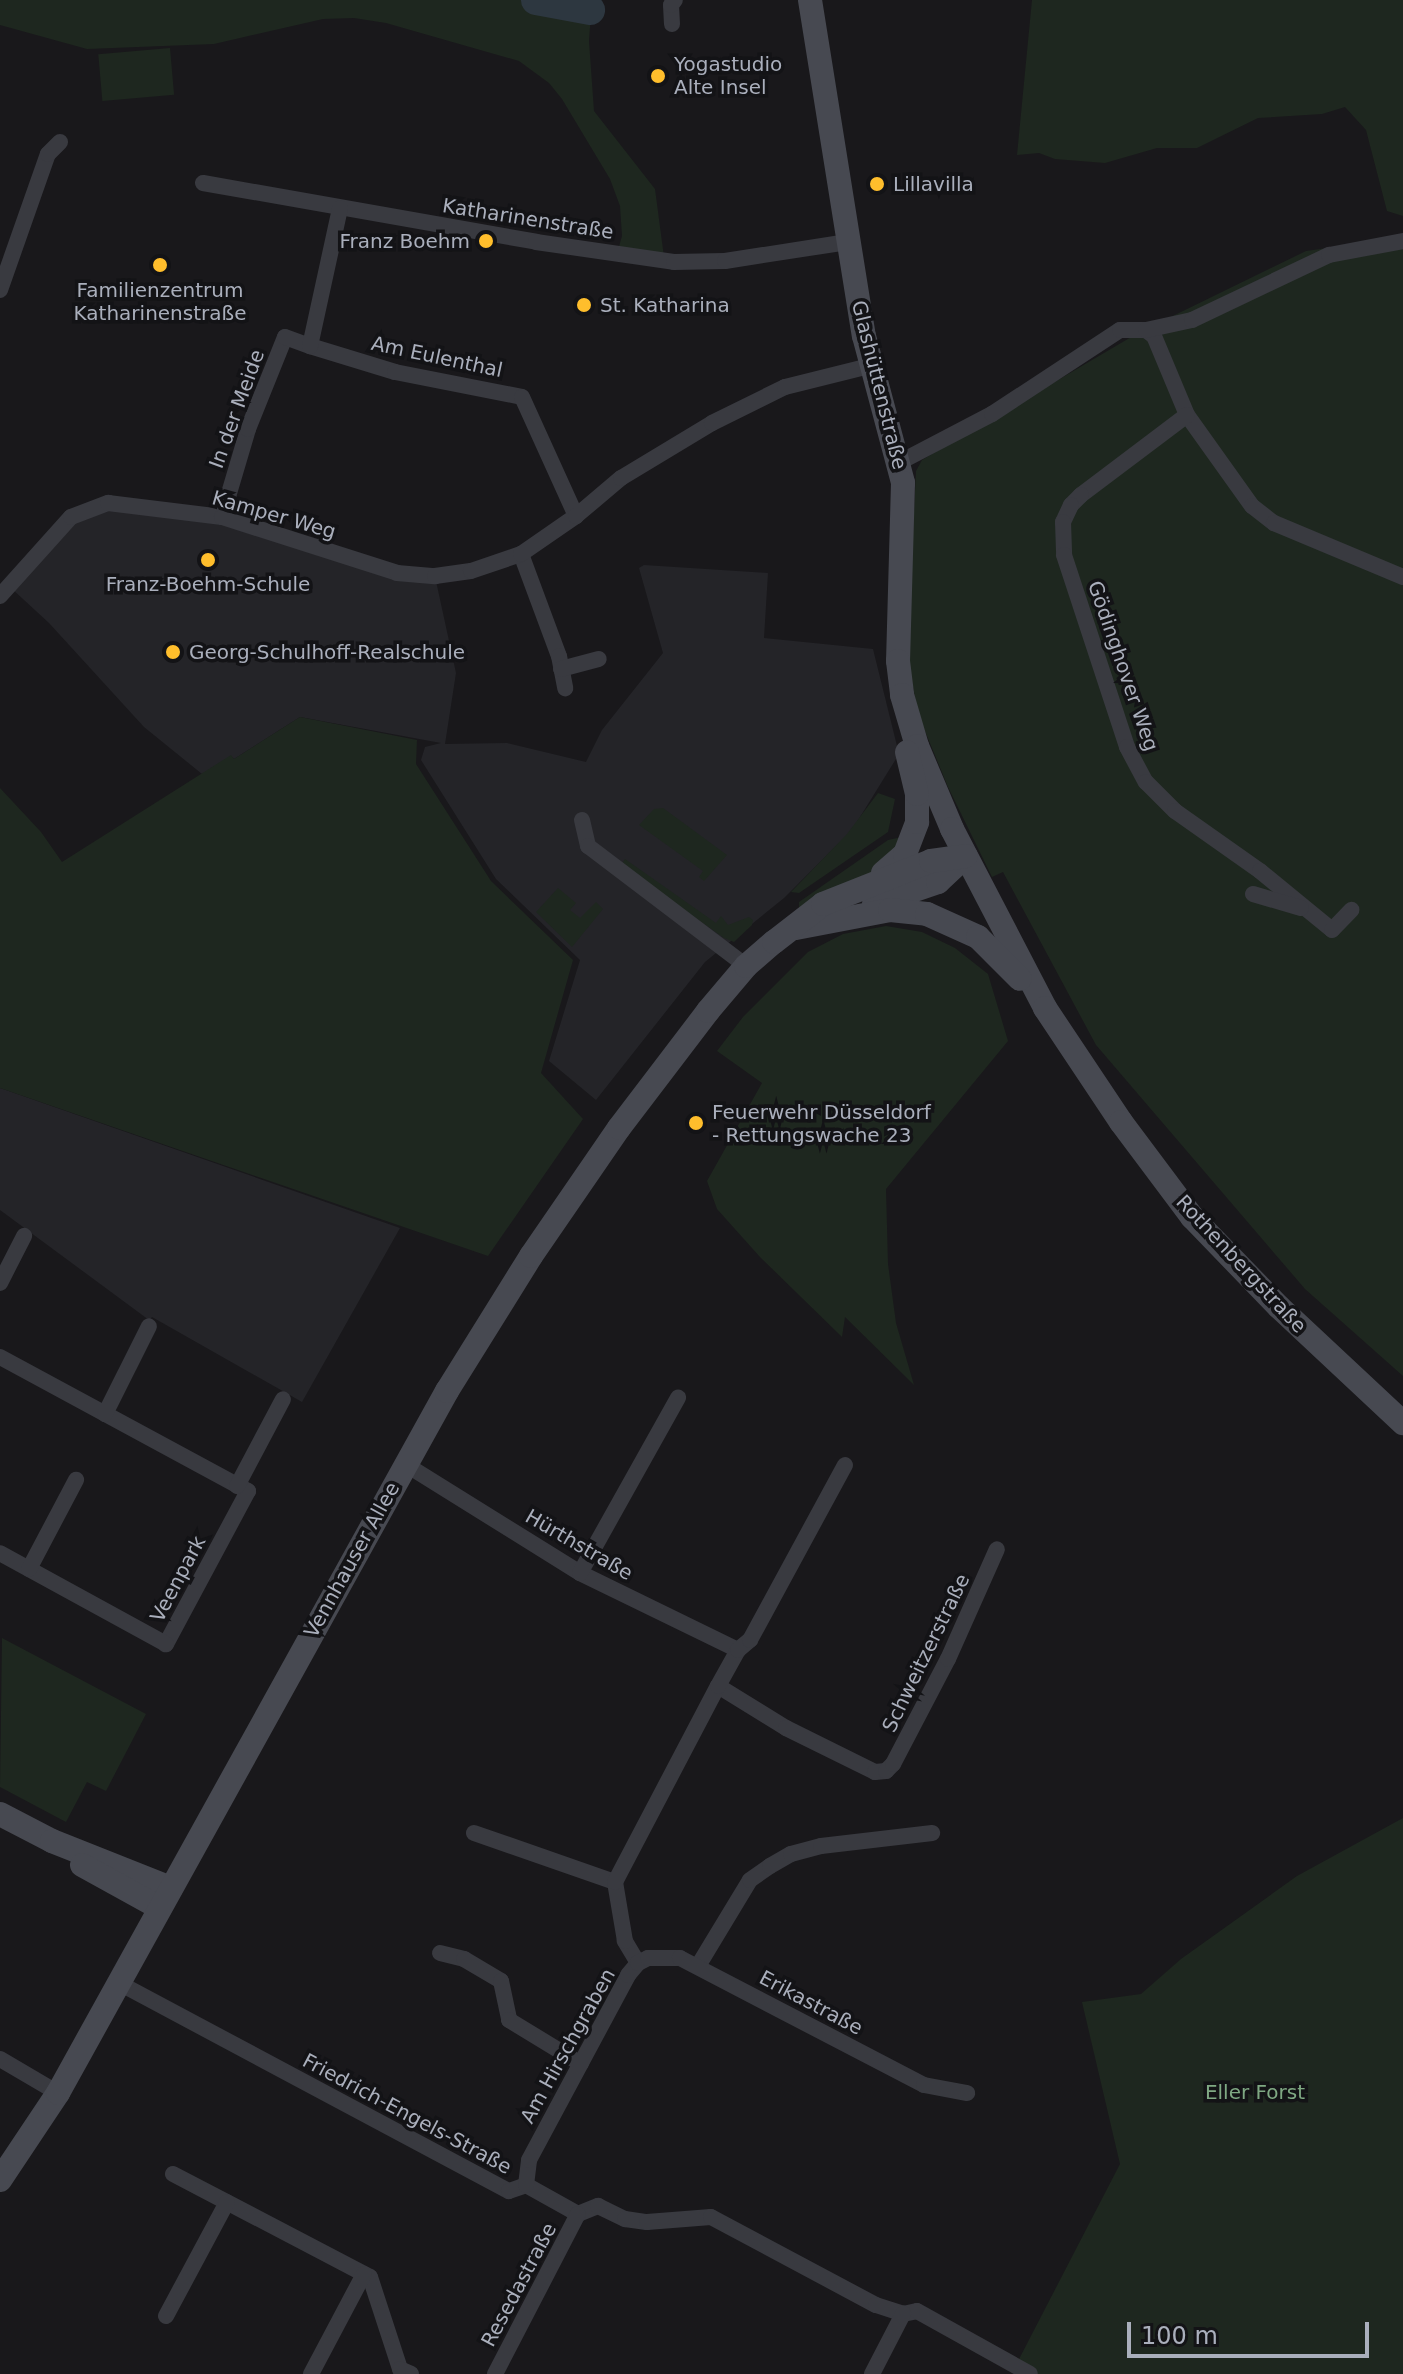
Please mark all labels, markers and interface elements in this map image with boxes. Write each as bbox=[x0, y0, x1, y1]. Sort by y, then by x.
place label: Yogastudio Alte Insel bbox=[674, 52, 782, 99]
marker: Yogastudio Alte Insel bbox=[649, 67, 667, 85]
place label: Lillavilla bbox=[893, 172, 974, 196]
marker: Lillavilla bbox=[868, 175, 886, 193]
street label: Katharinenstraße bbox=[441, 194, 615, 244]
place label: Franz Boehm bbox=[340, 229, 470, 253]
marker: Franz Boehm bbox=[477, 232, 495, 250]
marker: Familienzentrum Katharinenstraße bbox=[151, 256, 169, 274]
place label: Familienzentrum Katharinenstraße bbox=[74, 278, 246, 325]
place label: St. Katharina bbox=[600, 293, 730, 317]
marker: St. Katharina bbox=[575, 296, 593, 314]
street label: Glashüttenstraße bbox=[846, 298, 912, 472]
street label: Am Eulenthal bbox=[369, 331, 505, 383]
street label: In der Meide bbox=[204, 346, 270, 472]
street label: Kamper Weg bbox=[209, 486, 339, 544]
marker: Franz-Boehm-Schule bbox=[199, 551, 217, 569]
place label: Franz-Boehm-Schule bbox=[106, 572, 310, 596]
street label: Gödinghover Weg bbox=[1083, 578, 1163, 754]
place label: Georg-Schulhoff-Realschule bbox=[189, 640, 465, 664]
marker: Georg-Schulhoff-Realschule bbox=[164, 643, 182, 661]
place label: Feuerwehr Düsseldorf - Rettungswache 23 bbox=[712, 1100, 931, 1147]
marker: Feuerwehr Düsseldorf - Rettungswache 23 bbox=[687, 1114, 705, 1132]
street label: Rothenbergstraße bbox=[1171, 1190, 1311, 1338]
street label: Vennhauser Allee bbox=[299, 1478, 405, 1642]
street label: Hürthstraße bbox=[521, 1505, 637, 1585]
street label: Veenpark bbox=[145, 1532, 211, 1626]
street label: Schweitzerstraße bbox=[877, 1570, 975, 1736]
street label: Am Hirschgraben bbox=[516, 1964, 620, 2128]
street label: Erikastraße bbox=[755, 1966, 867, 2040]
street label: Friedrich-Engels-Straße bbox=[299, 2049, 515, 2179]
park label: Eller Forst bbox=[1205, 2080, 1305, 2104]
street label: Resedastraße bbox=[476, 2219, 562, 2351]
scale bar bbox=[1131, 2306, 1373, 2356]
text: 100 m bbox=[1141, 2322, 1218, 2350]

